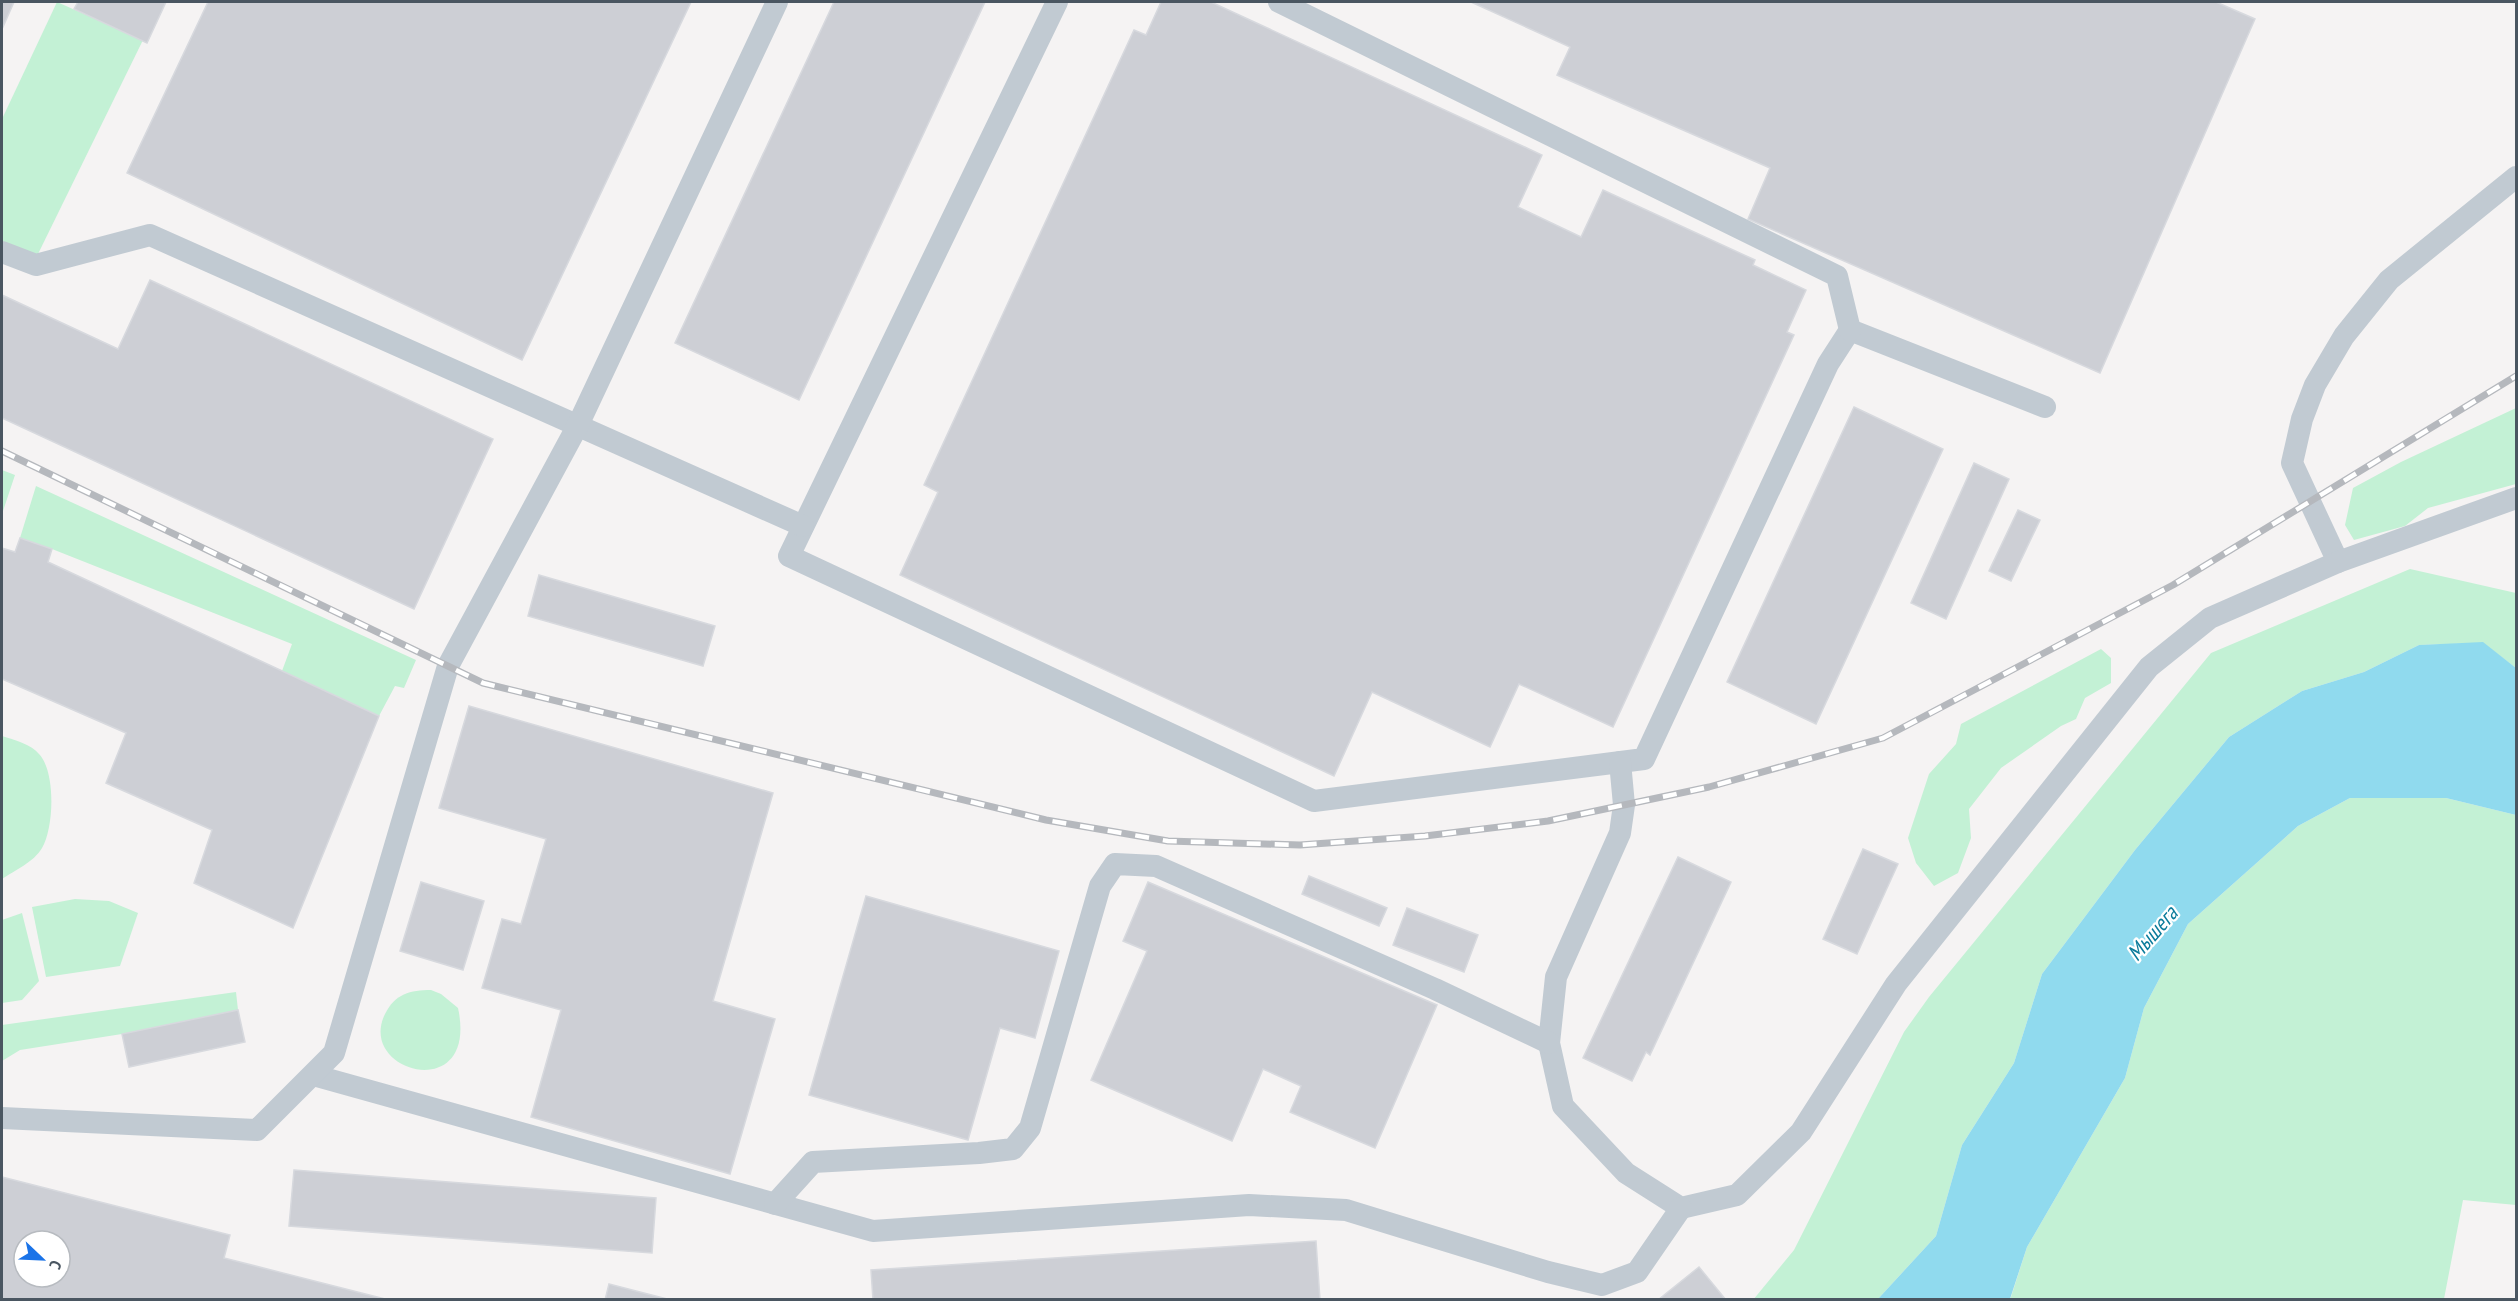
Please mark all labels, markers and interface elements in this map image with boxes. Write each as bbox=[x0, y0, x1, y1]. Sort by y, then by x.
water label: Мышега bbox=[2121, 899, 2184, 966]
north arrow bbox=[12, 1229, 72, 1289]
text: С bbox=[45, 1258, 66, 1273]

